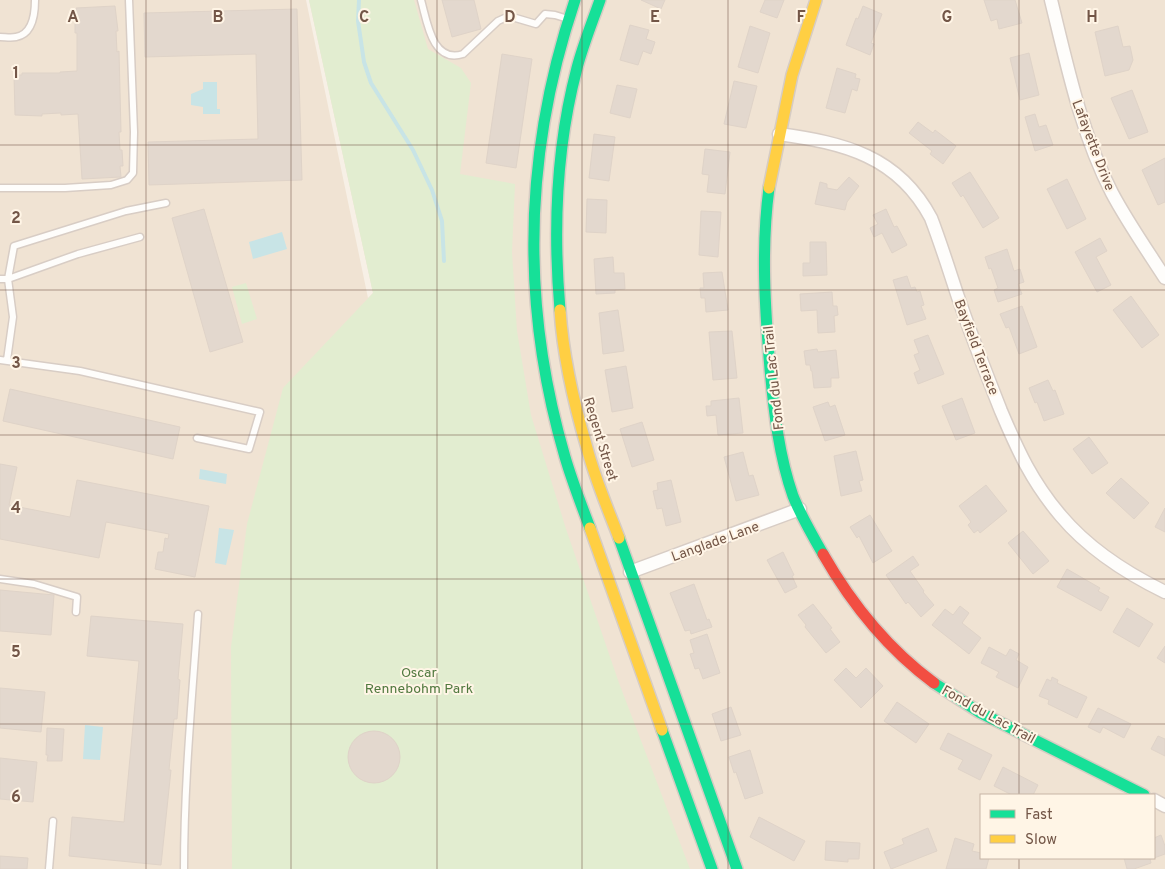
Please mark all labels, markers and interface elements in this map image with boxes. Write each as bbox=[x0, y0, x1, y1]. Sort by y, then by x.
text: A bbox=[67, 8, 79, 28]
text: B bbox=[212, 8, 224, 28]
text: C bbox=[359, 8, 369, 28]
text: D bbox=[504, 8, 516, 28]
text: E bbox=[650, 8, 660, 28]
text: F bbox=[796, 8, 806, 28]
text: G bbox=[942, 8, 952, 28]
text: H bbox=[1086, 8, 1098, 28]
text: 1 bbox=[13, 64, 19, 84]
street label: Lafayette Drive bbox=[1067, 98, 1118, 193]
text: 2 bbox=[11, 209, 21, 229]
street label: Bayfield Terrace bbox=[949, 297, 1002, 398]
street label: Fond du Lac Trail bbox=[761, 325, 788, 431]
text: 3 bbox=[11, 354, 21, 374]
street label: Regent Street bbox=[579, 395, 620, 484]
text: 4 bbox=[11, 499, 21, 519]
street label: Langlade Lane bbox=[669, 519, 762, 566]
text: 5 bbox=[11, 643, 21, 663]
park label: Oscar Rennebohm Park bbox=[365, 665, 473, 698]
street label: Fond du Lac Trail bbox=[938, 683, 1038, 748]
text: 6 bbox=[11, 788, 21, 808]
legend bbox=[980, 794, 1155, 859]
text: Fast bbox=[1025, 806, 1053, 825]
text: Slow bbox=[1025, 831, 1057, 850]

